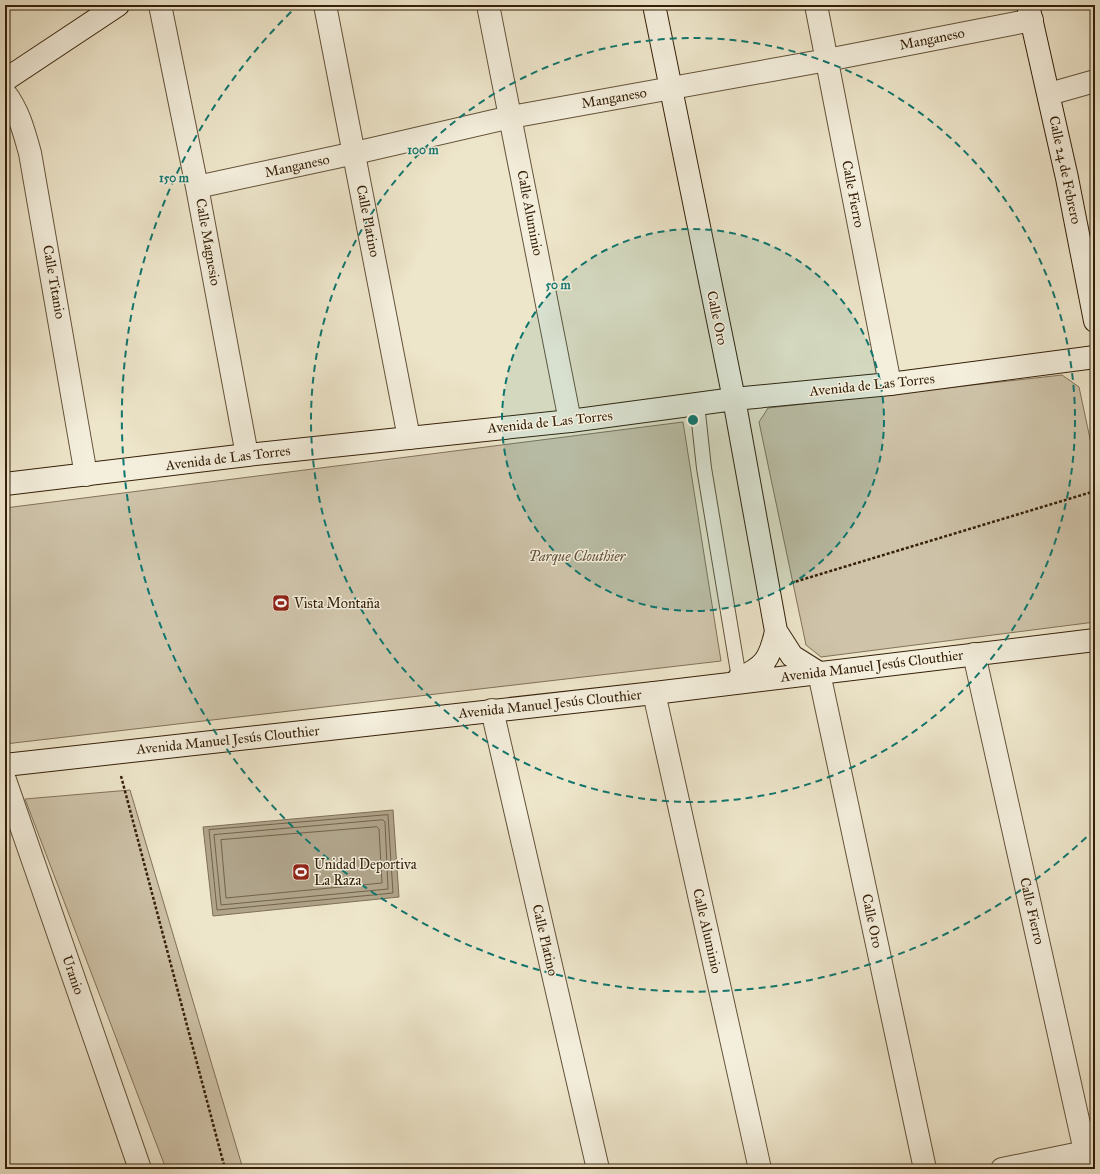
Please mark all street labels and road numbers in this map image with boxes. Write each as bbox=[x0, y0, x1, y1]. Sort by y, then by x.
street label: Manganeso bbox=[898, 24, 966, 54]
street label: Manganeso bbox=[580, 84, 648, 112]
street label: Calle 24 de Febrero bbox=[1045, 114, 1085, 226]
street label: Manganeso bbox=[263, 151, 331, 181]
street label: Calle Fierro bbox=[838, 159, 868, 229]
street label: Calle Aluminio bbox=[513, 169, 547, 257]
street label: Calle Platino bbox=[353, 184, 383, 258]
street label: Calle Magnesio bbox=[192, 197, 224, 287]
street label: Calle Titanio bbox=[39, 244, 69, 320]
street label: Calle Oro bbox=[703, 289, 731, 347]
street label: Avenida de Las Torres bbox=[808, 370, 935, 400]
street label: Avenida de Las Torres bbox=[486, 407, 613, 437]
street label: Avenida de Las Torres bbox=[164, 442, 291, 474]
street label: Avenida Manuel Jesús Clouthier bbox=[779, 646, 965, 687]
street label: Avenida Manuel Jesús Clouthier bbox=[457, 686, 643, 723]
street label: Avenida Manuel Jesús Clouthier bbox=[135, 722, 321, 759]
street label: Calle Fierro bbox=[1016, 876, 1048, 946]
street label: Calle Aluminio bbox=[689, 887, 725, 975]
street label: Calle Oro bbox=[858, 892, 886, 950]
street label: Calle Platino bbox=[528, 902, 562, 978]
street label: Uranio bbox=[58, 953, 88, 997]

